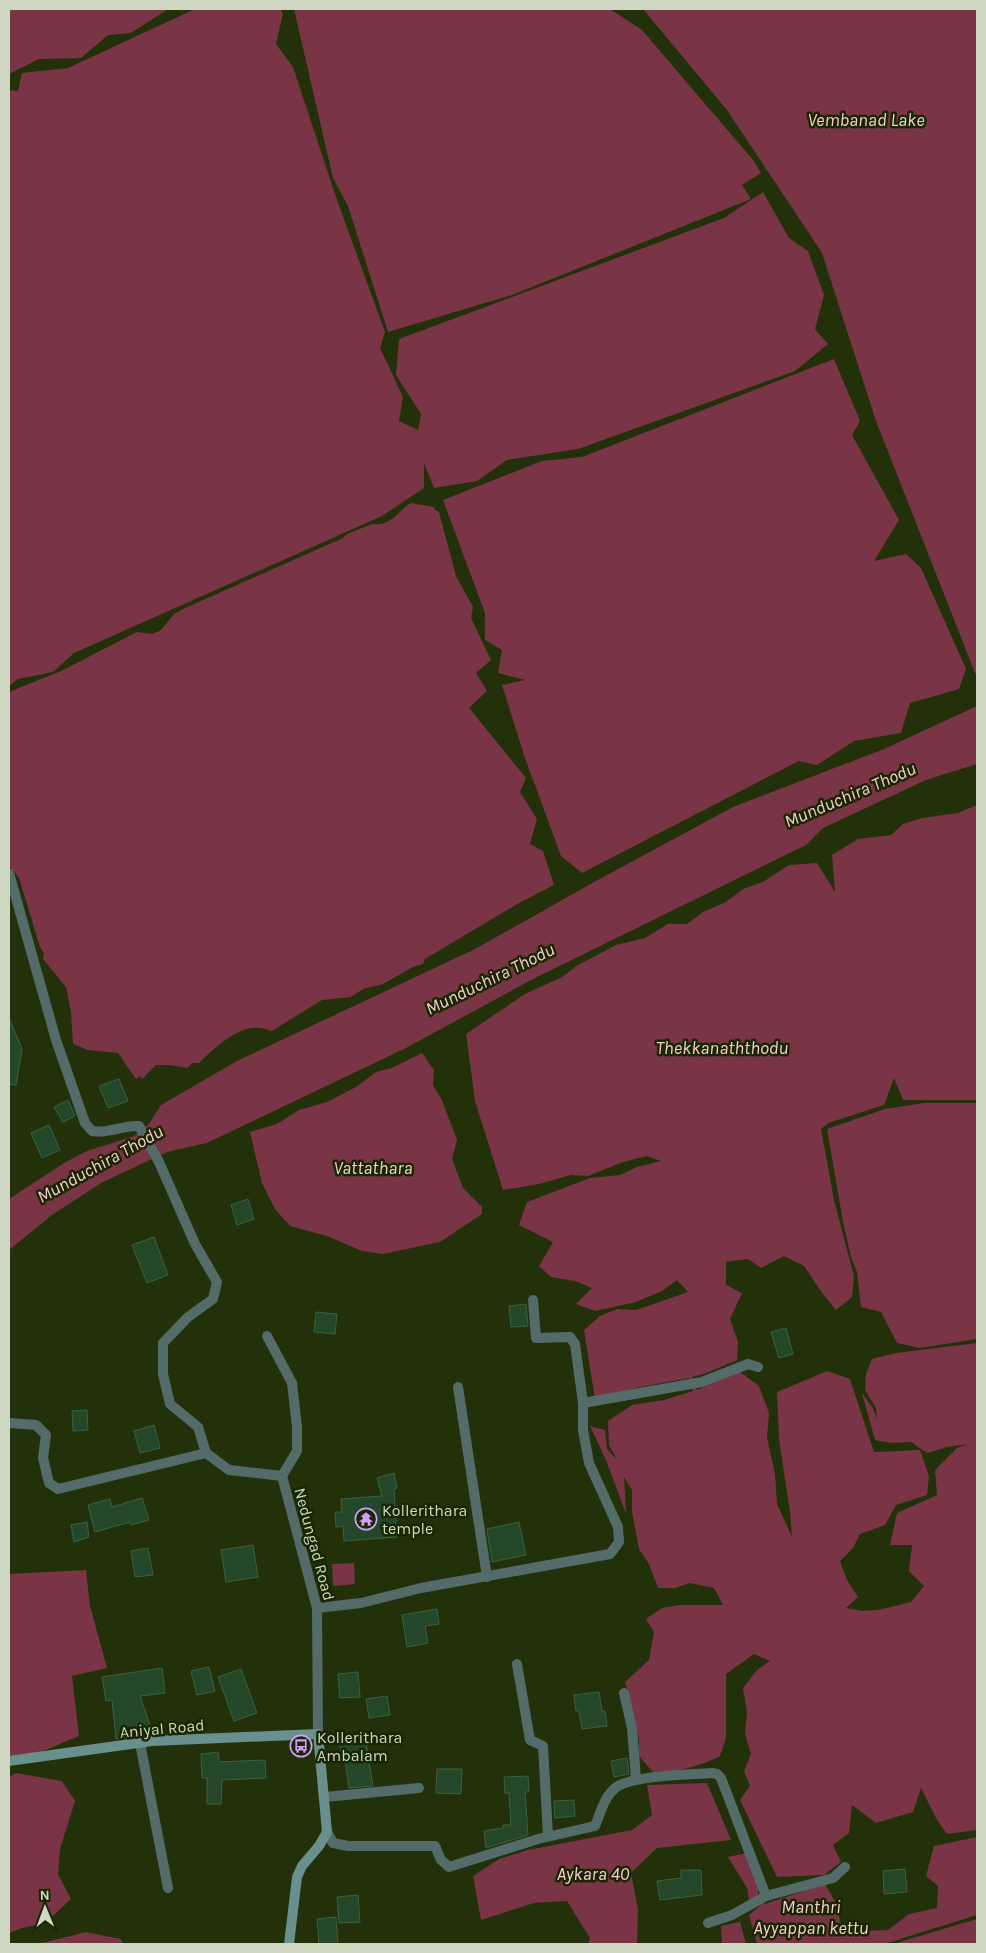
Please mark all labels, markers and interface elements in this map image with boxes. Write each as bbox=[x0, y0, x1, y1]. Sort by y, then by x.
water label: Vembanad Lake bbox=[807, 109, 925, 131]
water label: Munduchira Thodu bbox=[781, 757, 919, 833]
water label: Munduchira Thodu bbox=[422, 938, 558, 1020]
water label: Thekkanaththodu bbox=[656, 1037, 788, 1059]
water label: Munduchira Thodu bbox=[33, 1120, 167, 1208]
water label: Vattathara bbox=[333, 1157, 413, 1179]
street label: Nedungad Road bbox=[290, 1486, 339, 1603]
place label: Kollerithara temple bbox=[382, 1501, 467, 1538]
temple icon: Kollerithara temple bbox=[354, 1507, 378, 1531]
street label: Aniyal Road bbox=[119, 1715, 205, 1742]
place label: Kollerithara Ambalam bbox=[317, 1728, 402, 1765]
bus stop icon: Kollerithara Ambalam bbox=[289, 1734, 313, 1758]
water label: Aykara 40 bbox=[557, 1863, 630, 1885]
north arrow bbox=[20, 1883, 70, 1933]
text: N bbox=[40, 1887, 50, 1904]
water label: Manthri Ayyappan kettu bbox=[753, 1896, 869, 1939]

